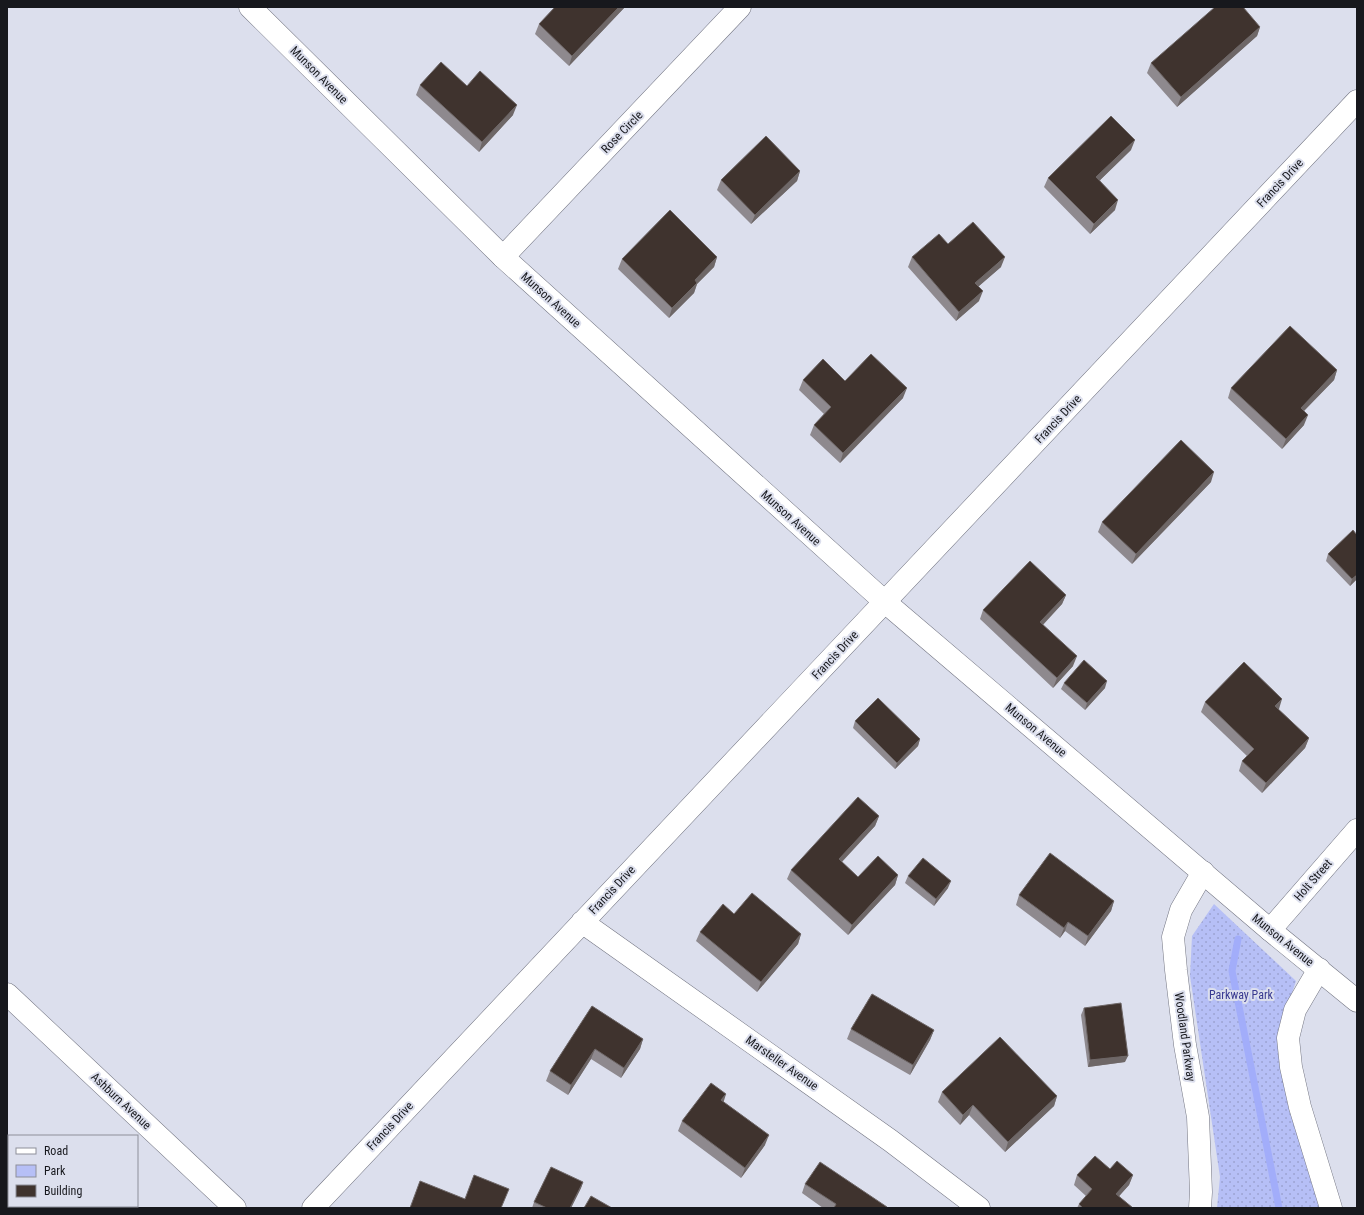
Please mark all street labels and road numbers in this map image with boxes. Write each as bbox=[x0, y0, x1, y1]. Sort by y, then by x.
street label: Munson Avenue bbox=[287, 43, 351, 107]
street label: Rose Circle bbox=[598, 108, 646, 156]
street label: Francis Drive bbox=[1254, 156, 1306, 210]
street label: Munson Avenue bbox=[518, 270, 584, 331]
street label: Francis Drive bbox=[1032, 392, 1084, 446]
street label: Munson Avenue bbox=[758, 488, 824, 549]
street label: Francis Drive bbox=[809, 628, 861, 682]
street label: Munson Avenue bbox=[1003, 700, 1070, 760]
street label: Holt Street bbox=[1291, 856, 1335, 904]
street label: Francis Drive bbox=[586, 863, 638, 917]
street label: Munson Avenue bbox=[1249, 911, 1317, 969]
street label: Woodland Parkway bbox=[1172, 992, 1198, 1082]
street label: Marsteller Avenue bbox=[743, 1033, 821, 1093]
street label: Ashburn Avenue bbox=[88, 1070, 154, 1133]
street label: Francis Drive bbox=[364, 1099, 416, 1153]

